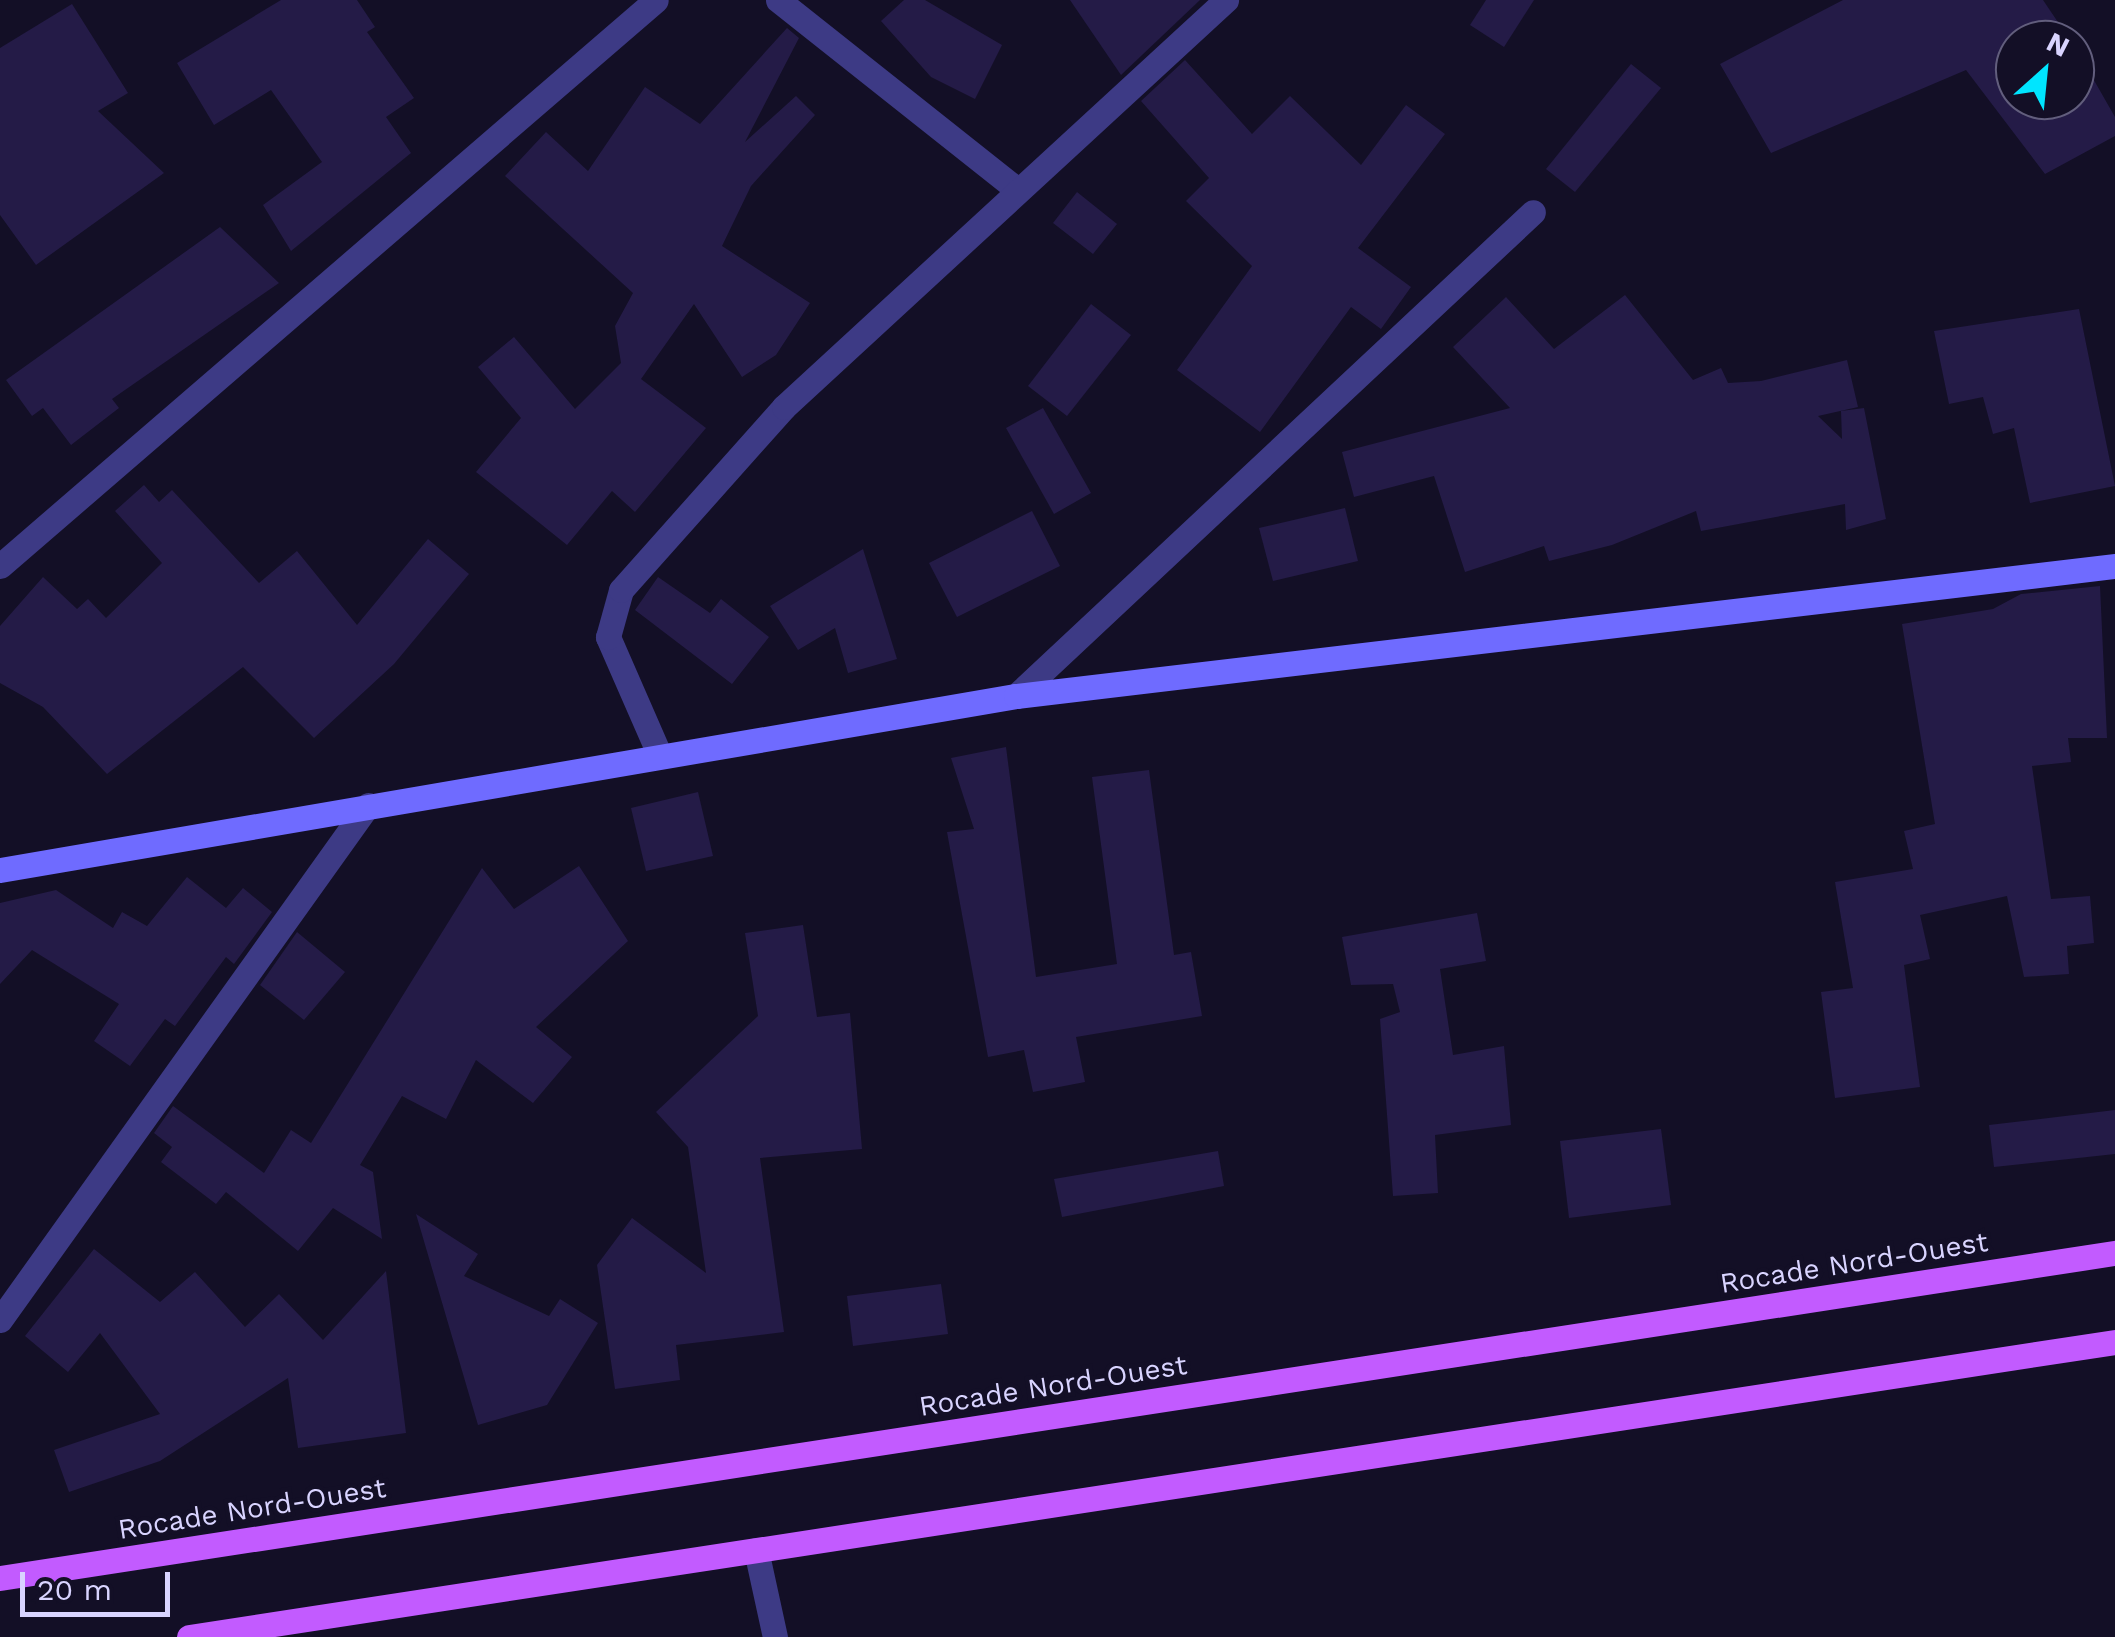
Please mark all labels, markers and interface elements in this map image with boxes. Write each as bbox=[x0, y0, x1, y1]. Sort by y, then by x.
north arrow bbox=[1995, 20, 2095, 120]
text: N bbox=[2041, 25, 2075, 64]
street label: Rocade Nord-Ouest bbox=[1718, 1225, 1990, 1301]
street label: Rocade Nord-Ouest bbox=[917, 1348, 1189, 1424]
street label: Rocade Nord-Ouest bbox=[116, 1471, 388, 1547]
scale bar bbox=[25, 1552, 175, 1614]
text: 20 m bbox=[37, 1572, 112, 1607]

